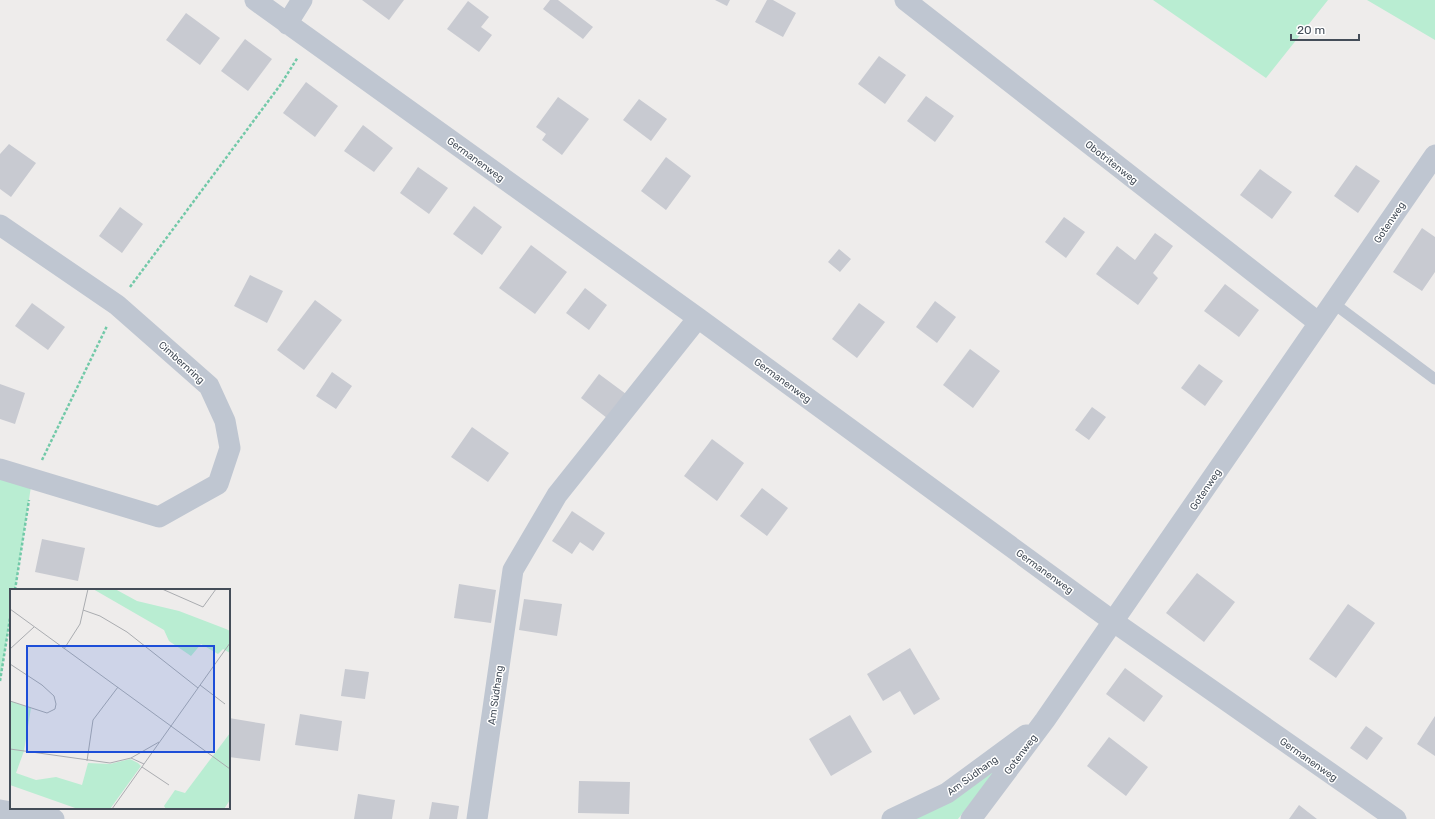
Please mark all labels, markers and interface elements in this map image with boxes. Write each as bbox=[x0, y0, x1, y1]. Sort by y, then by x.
scale bar bbox=[1291, 16, 1359, 42]
text: 20 m bbox=[1297, 23, 1325, 37]
street label: Germanenweg bbox=[444, 135, 506, 185]
street label: Obotritenweg bbox=[1083, 139, 1140, 187]
street label: Gotenweg bbox=[1372, 200, 1408, 246]
street label: Cimbernring bbox=[156, 339, 207, 386]
street label: Germanenweg bbox=[751, 356, 813, 406]
street label: Gotenweg bbox=[1188, 467, 1224, 513]
street label: Germanenweg bbox=[1013, 547, 1075, 597]
inset map bbox=[10, 589, 230, 809]
street label: Am Südhang bbox=[486, 665, 506, 726]
street label: Gotenweg bbox=[1002, 732, 1040, 777]
street label: Germanenweg bbox=[1277, 735, 1340, 784]
street label: Am Südhang bbox=[945, 753, 1000, 798]

